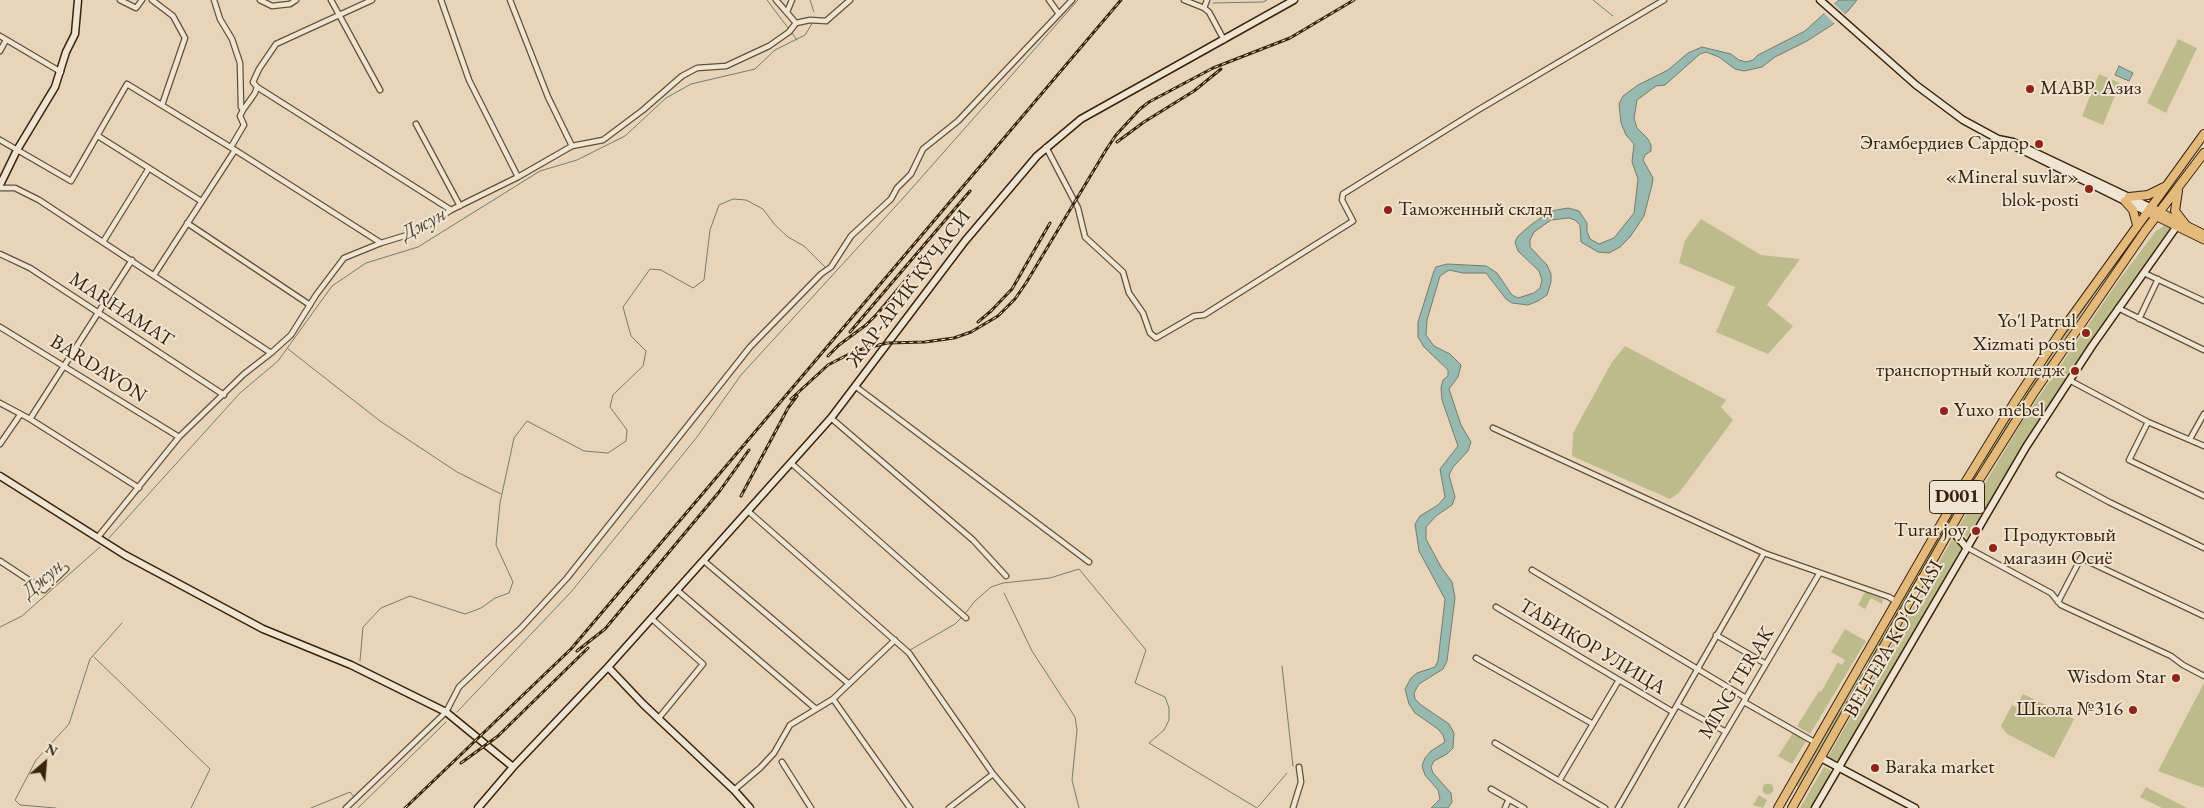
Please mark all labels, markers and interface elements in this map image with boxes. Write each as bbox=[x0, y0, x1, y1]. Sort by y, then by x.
place label: МАВР. Азиз bbox=[2040, 77, 2141, 101]
marker: МАВР. Азиз bbox=[2024, 83, 2036, 95]
place label: Эгамбердиев Сардор bbox=[1860, 132, 2029, 156]
marker: Эгамбердиев Сардор bbox=[2033, 138, 2045, 150]
place label: «Mineral suvlar» blok-posti bbox=[1945, 166, 2079, 213]
marker: «Mineral suvlar» blok-posti bbox=[2083, 183, 2095, 195]
place label: Таможенный склад bbox=[1398, 198, 1552, 222]
water label: Джун bbox=[397, 202, 451, 246]
marker: Таможенный склад bbox=[1382, 204, 1394, 216]
street label: ЖАР-АРИК КЎЧАСИ bbox=[842, 205, 976, 373]
street label: MARHAMAT bbox=[64, 267, 178, 353]
place label: Yo'l Patrul Xizmati posti bbox=[1973, 310, 2076, 357]
marker: Yo'l Patrul Xizmati posti bbox=[2080, 327, 2092, 339]
street label: BARDAVON bbox=[45, 330, 151, 408]
place label: транспортный колледж bbox=[1876, 359, 2065, 383]
marker: транспортный колледж bbox=[2069, 365, 2081, 377]
place label: Yuxo mebel bbox=[1954, 399, 2044, 423]
marker: Yuxo mebel bbox=[1938, 405, 1950, 417]
road number: D001 bbox=[1930, 481, 1984, 514]
place label: Turar joy bbox=[1894, 519, 1966, 543]
place label: Продуктовый магазин Осиё bbox=[2003, 524, 2116, 571]
marker: Turar joy bbox=[1970, 525, 1982, 537]
marker: Продуктовый магазин Осиё bbox=[1987, 542, 1999, 554]
water label: Джун bbox=[17, 554, 69, 604]
street label: BELTEPA KO'CHASI bbox=[1839, 556, 1949, 722]
street label: ТАБИКОР УЛИЦА bbox=[1514, 594, 1670, 700]
street label: MING TERAK bbox=[1694, 623, 1780, 743]
place label: Wisdom Star bbox=[2067, 666, 2166, 690]
marker: Wisdom Star bbox=[2170, 672, 2182, 684]
place label: Школа №316 bbox=[2016, 698, 2123, 722]
marker: Школа №316 bbox=[2127, 704, 2139, 716]
north arrow bbox=[20, 738, 70, 788]
text: N bbox=[43, 739, 61, 760]
place label: Baraka market bbox=[1885, 756, 1994, 780]
marker: Baraka market bbox=[1869, 762, 1881, 774]

